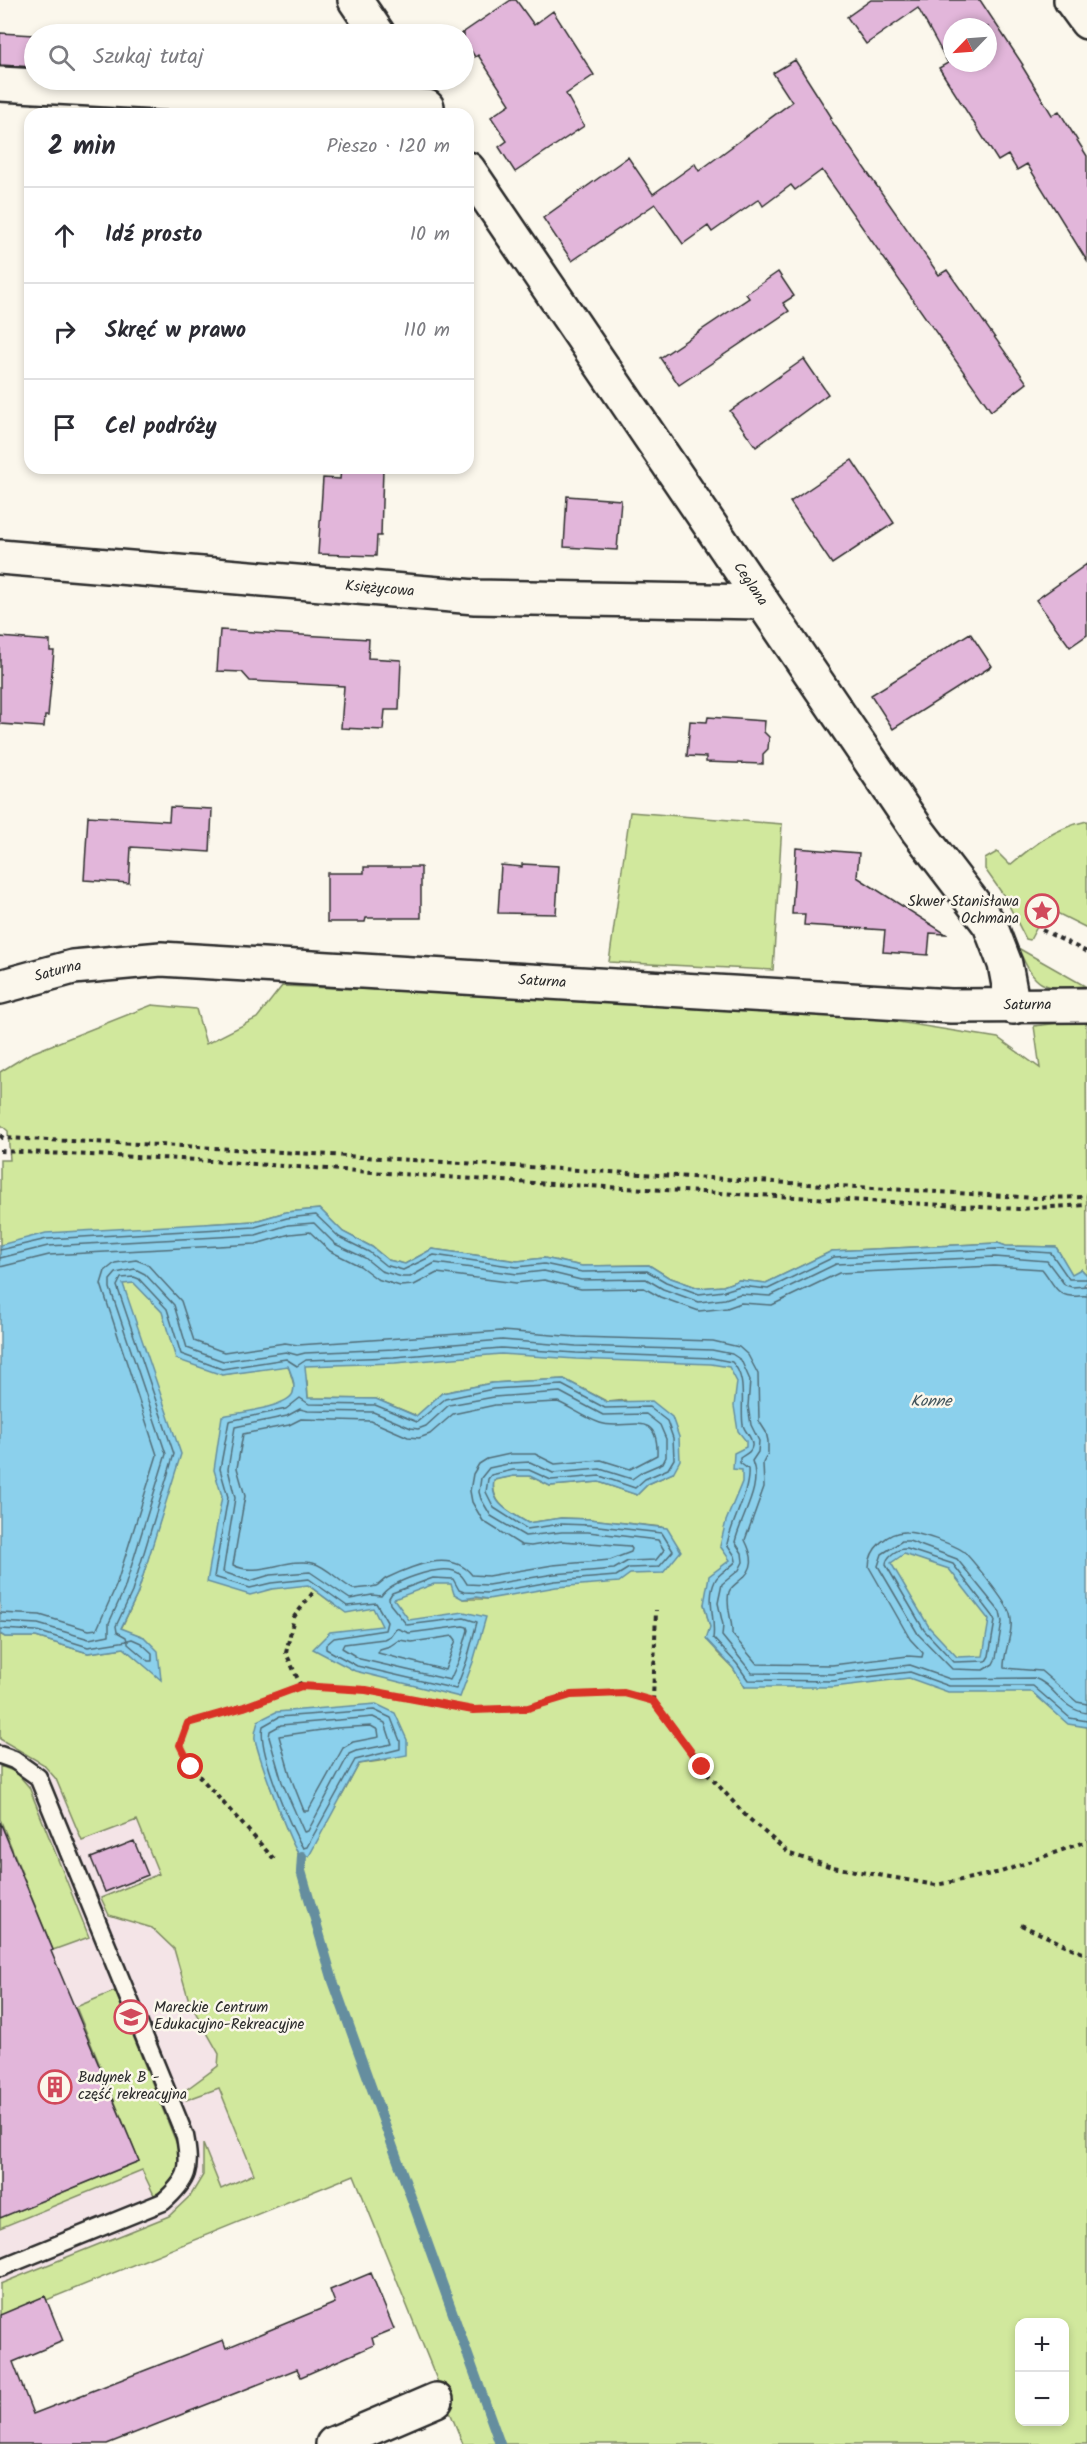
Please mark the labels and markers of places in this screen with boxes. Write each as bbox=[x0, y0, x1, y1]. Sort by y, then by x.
place label: Skwer Stanisława Ochmana bbox=[908, 890, 1019, 931]
place icon: Skwer Stanisława Ochmana bbox=[1024, 893, 1060, 929]
place label: Mareckie Centrum Edukacyjno-Rekreacyjne bbox=[154, 1996, 305, 2037]
school or university icon: Mareckie Centrum Edukacyjno-Rekreacyjne bbox=[113, 1999, 149, 2035]
place label: Budynek B - część rekreacyjna bbox=[78, 2066, 187, 2107]
building icon: Budynek B - część rekreacyjna bbox=[37, 2069, 73, 2105]

